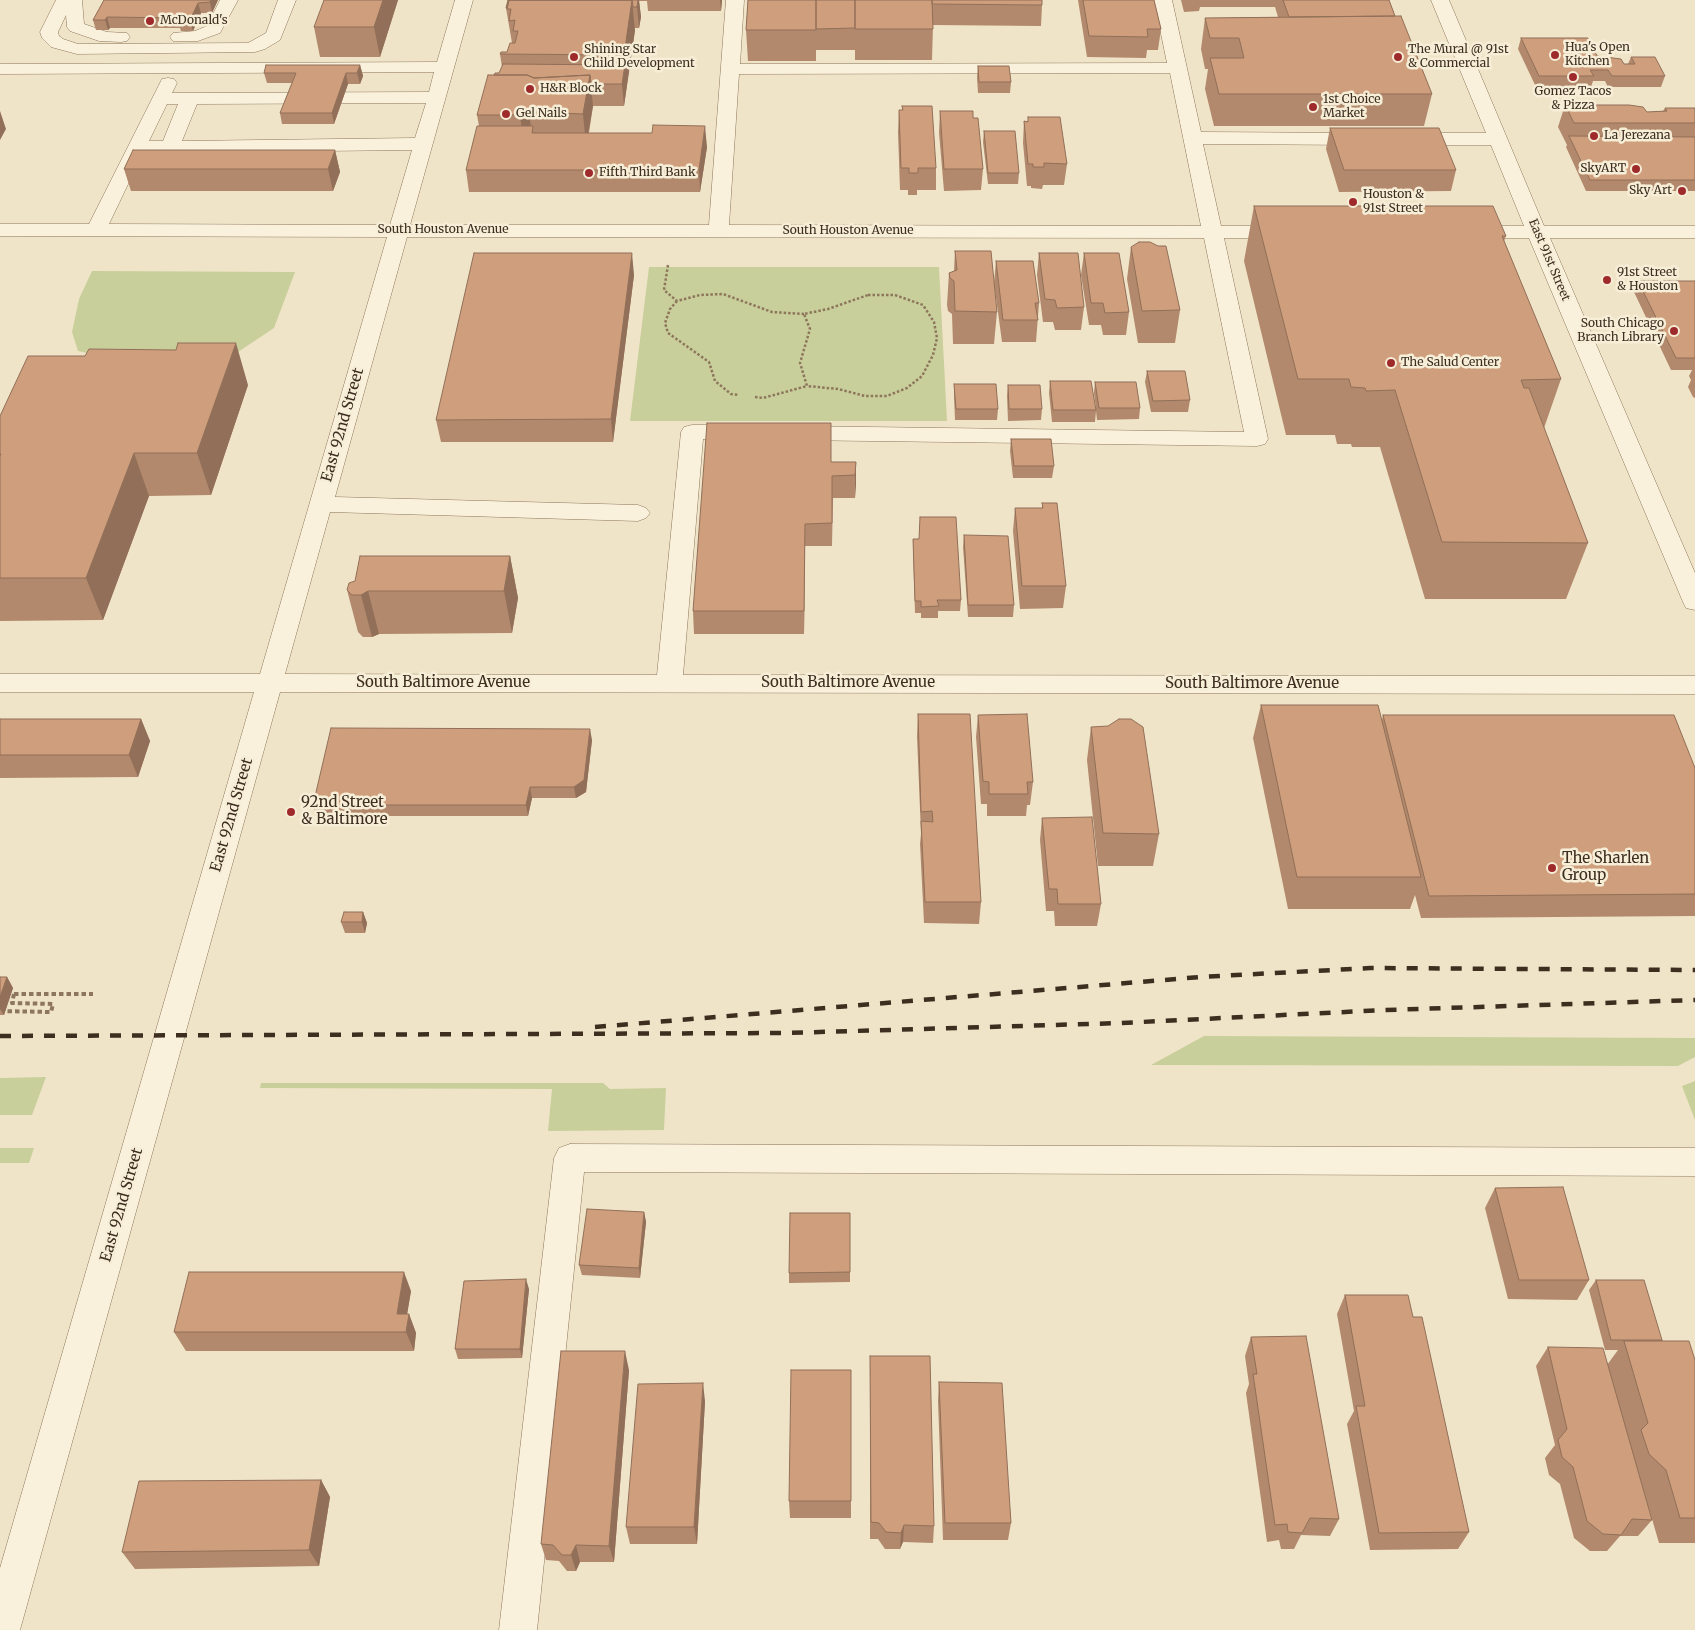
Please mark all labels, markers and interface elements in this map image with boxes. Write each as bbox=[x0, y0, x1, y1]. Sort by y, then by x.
place label: McDonald's bbox=[160, 14, 228, 28]
marker: McDonald's bbox=[144, 15, 156, 27]
place label: Hua's Open Kitchen bbox=[1565, 41, 1630, 69]
place label: Shining Star Child Development bbox=[584, 43, 695, 71]
place label: The Mural @ 91st & Commercial bbox=[1408, 43, 1509, 71]
marker: Hua's Open Kitchen bbox=[1549, 49, 1561, 61]
marker: Shining Star Child Development bbox=[568, 51, 580, 63]
marker: The Mural @ 91st & Commercial bbox=[1392, 51, 1404, 63]
marker: Gomez Tacos & Pizza bbox=[1567, 71, 1579, 83]
place label: H&R Block bbox=[540, 82, 602, 96]
marker: H&R Block bbox=[524, 83, 536, 95]
place label: Gomez Tacos & Pizza bbox=[1535, 85, 1611, 113]
place label: 1st Choice Market bbox=[1323, 93, 1381, 121]
marker: 1st Choice Market bbox=[1307, 101, 1319, 113]
place label: Gel Nails bbox=[516, 107, 567, 121]
marker: Gel Nails bbox=[500, 108, 512, 120]
place label: La Jerezana bbox=[1604, 129, 1670, 143]
marker: La Jerezana bbox=[1588, 130, 1600, 142]
place label: SkyART bbox=[1580, 162, 1626, 176]
marker: SkyART bbox=[1630, 163, 1642, 175]
place label: Fifth Third Bank bbox=[599, 166, 696, 180]
marker: Fifth Third Bank bbox=[583, 167, 595, 179]
place label: Sky Art bbox=[1629, 184, 1672, 198]
marker: Sky Art bbox=[1676, 185, 1688, 197]
place label: Houston & 91st Street bbox=[1363, 188, 1424, 216]
marker: Houston & 91st Street bbox=[1347, 196, 1359, 208]
street label: East 91st Street bbox=[1525, 217, 1573, 303]
street label: South Houston Avenue bbox=[377, 223, 509, 237]
street label: South Houston Avenue bbox=[782, 224, 914, 238]
place label: 91st Street & Houston bbox=[1617, 266, 1678, 294]
marker: 91st Street & Houston bbox=[1601, 274, 1613, 286]
place label: South Chicago Branch Library bbox=[1577, 317, 1664, 345]
marker: South Chicago Branch Library bbox=[1668, 325, 1680, 337]
place label: The Salud Center bbox=[1401, 356, 1499, 370]
marker: The Salud Center bbox=[1385, 357, 1397, 369]
street label: East 92nd Street bbox=[318, 366, 368, 484]
street label: South Baltimore Avenue bbox=[356, 674, 530, 692]
street label: South Baltimore Avenue bbox=[761, 674, 935, 692]
street label: South Baltimore Avenue bbox=[1165, 675, 1339, 693]
street label: East 92nd Street bbox=[207, 756, 257, 874]
place label: 92nd Street & Baltimore bbox=[301, 794, 388, 829]
marker: 92nd Street & Baltimore bbox=[285, 806, 297, 818]
place label: The Sharlen Group bbox=[1562, 850, 1649, 885]
marker: The Sharlen Group bbox=[1546, 862, 1558, 874]
street label: East 92nd Street bbox=[97, 1146, 147, 1264]

